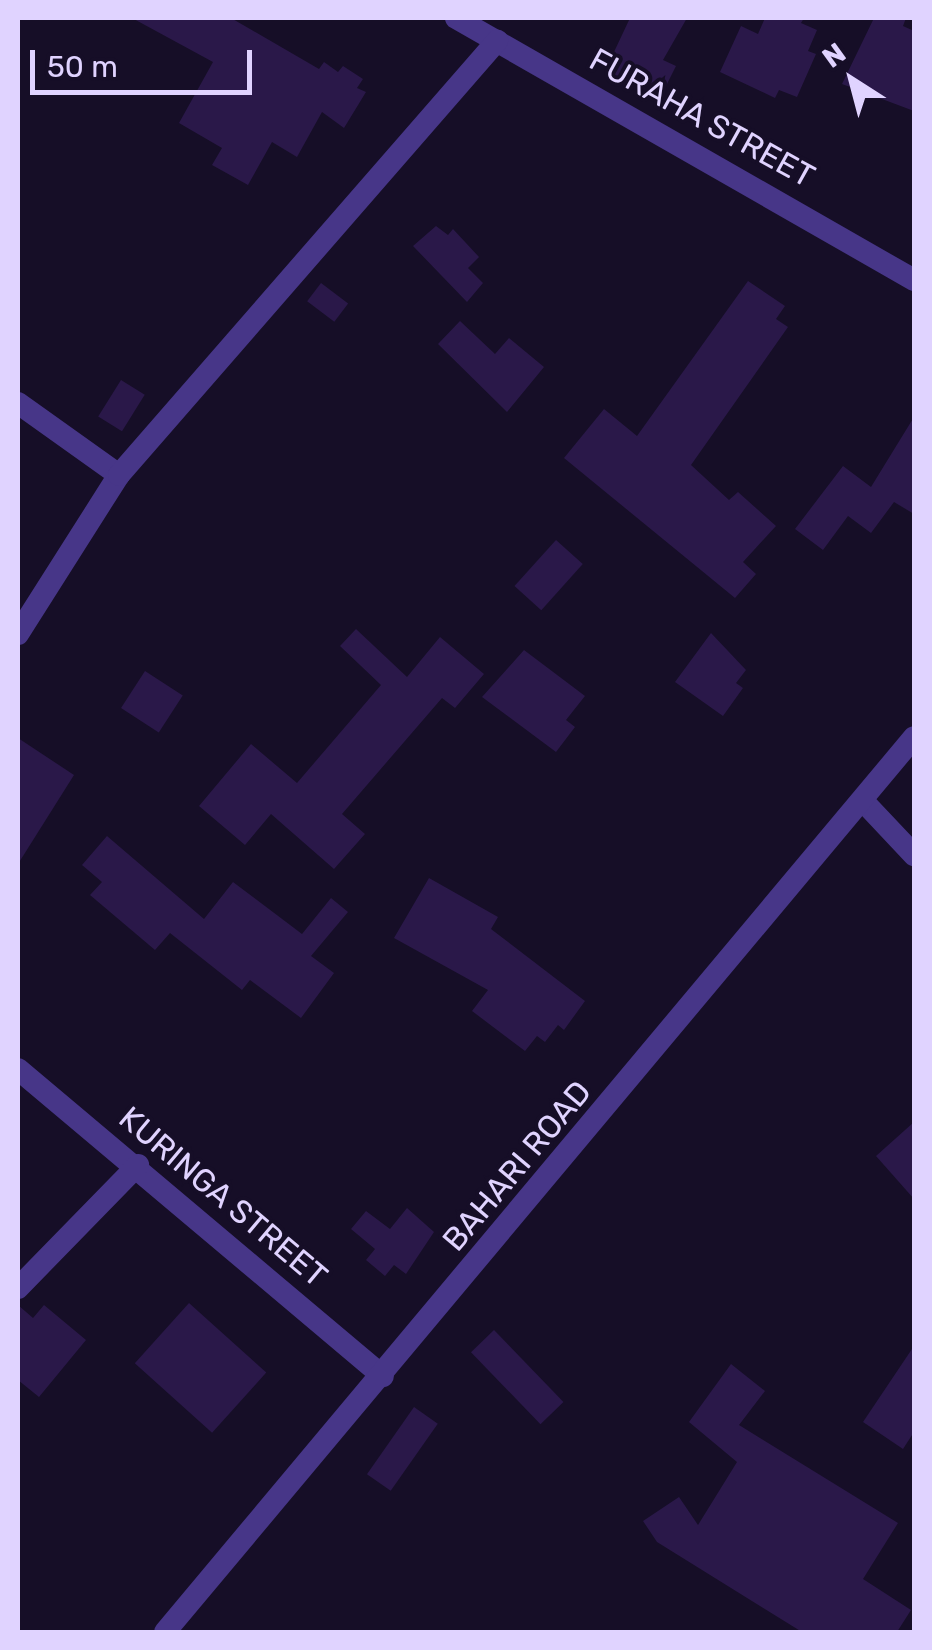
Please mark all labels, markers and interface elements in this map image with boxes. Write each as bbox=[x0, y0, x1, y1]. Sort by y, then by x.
scale bar bbox=[35, 30, 258, 92]
north arrow bbox=[802, 30, 902, 130]
text: N bbox=[816, 36, 852, 75]
street label: FURAHA STREET bbox=[582, 40, 822, 196]
text: 50 m bbox=[47, 49, 118, 85]
street label: BAHARI ROAD bbox=[435, 1073, 599, 1259]
street label: KURINGA STREET bbox=[111, 1099, 335, 1295]

